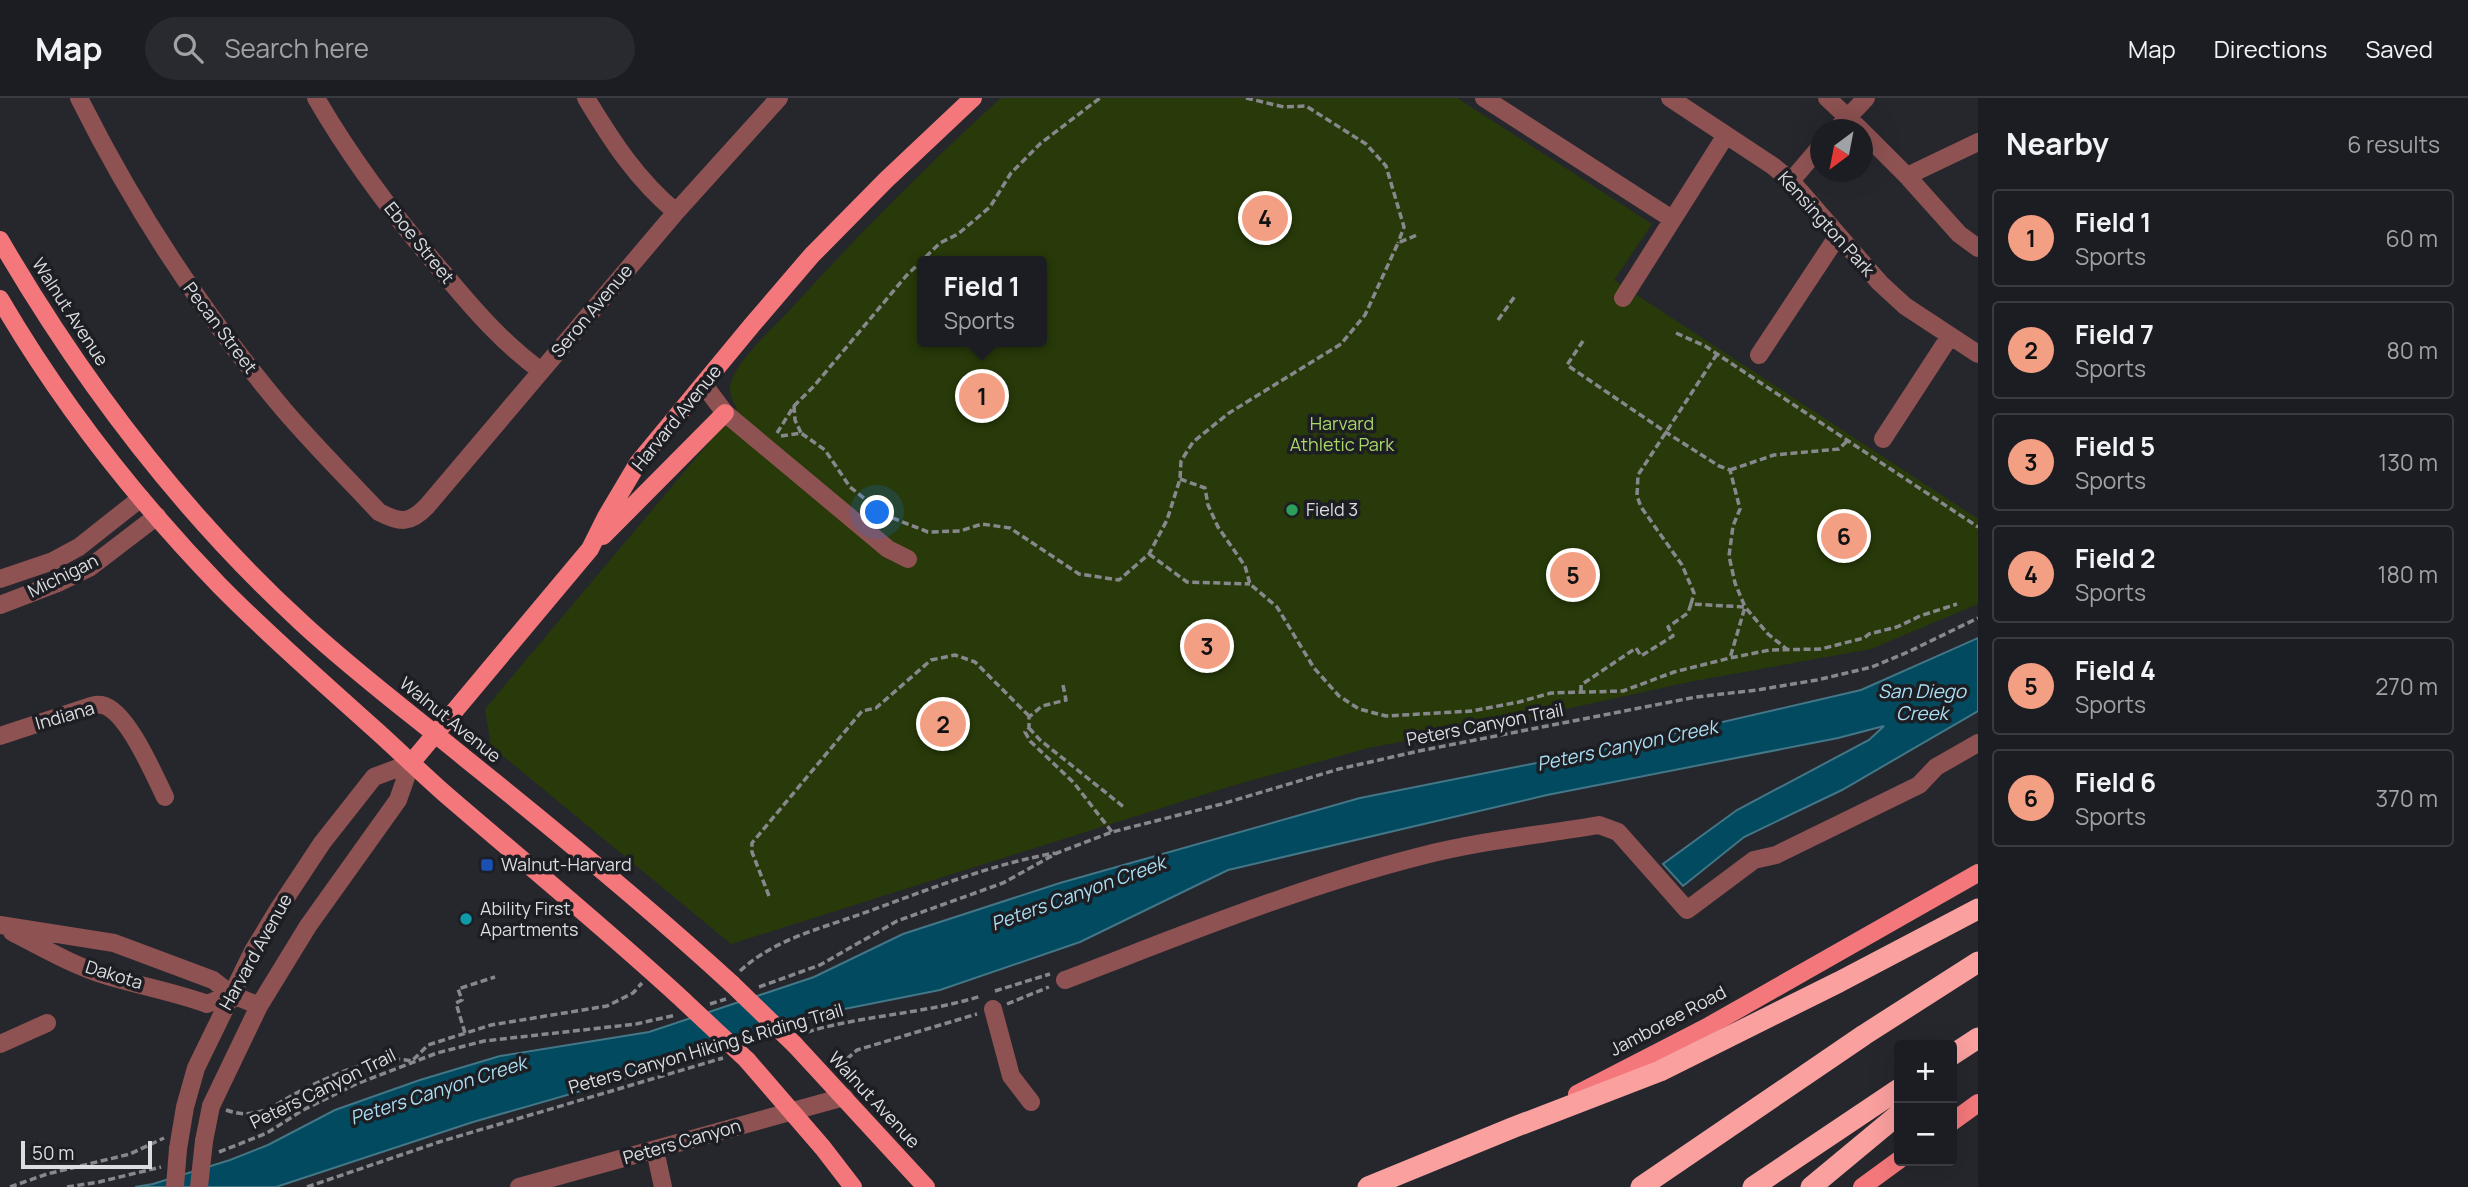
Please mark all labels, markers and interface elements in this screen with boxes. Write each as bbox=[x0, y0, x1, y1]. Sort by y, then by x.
search box bbox=[145, 17, 635, 80]
text: Map bbox=[35, 26, 103, 71]
icon: search bbox=[169, 29, 207, 67]
text: Search here bbox=[225, 30, 369, 66]
text: Map bbox=[2128, 32, 2176, 65]
text: Directions bbox=[2214, 32, 2327, 65]
text: Saved bbox=[2365, 32, 2433, 65]
north arrow bbox=[1810, 119, 1873, 182]
text: Nearby bbox=[2006, 123, 2109, 164]
text: 6 results bbox=[2347, 128, 2440, 160]
street label: Kensington Park bbox=[1773, 166, 1881, 282]
pin: 4 bbox=[1242, 192, 1288, 244]
street label: Eboe Street bbox=[379, 197, 460, 288]
text: Field 1 bbox=[2075, 204, 2151, 240]
text: 1 bbox=[2026, 222, 2036, 254]
text: 60 m bbox=[2386, 222, 2438, 254]
text: Sports bbox=[2075, 240, 2146, 272]
street label: Walnut Avenue bbox=[27, 253, 115, 370]
popup bbox=[917, 256, 1047, 347]
street label: Seron Avenue bbox=[545, 259, 637, 362]
text: Field 1 bbox=[944, 268, 1020, 304]
street label: Pecan Street bbox=[179, 277, 263, 378]
text: Sports bbox=[944, 304, 1015, 336]
text: Field 7 bbox=[2075, 316, 2154, 352]
text: 2 bbox=[2024, 334, 2038, 366]
text: 80 m bbox=[2387, 334, 2438, 366]
text: Sports bbox=[2075, 352, 2146, 384]
street label: Harvard Avenue bbox=[626, 359, 726, 475]
pin: 1 bbox=[959, 370, 1005, 422]
park label: Harvard Athletic Park bbox=[1290, 411, 1395, 456]
text: Field 5 bbox=[2075, 428, 2155, 464]
text: 3 bbox=[2024, 446, 2038, 478]
text: 130 m bbox=[2378, 446, 2438, 478]
text: Sports bbox=[2075, 464, 2146, 496]
your location bbox=[860, 495, 894, 529]
place label: Field 3 bbox=[1306, 497, 1358, 521]
marker: Field 3 bbox=[1284, 502, 1300, 518]
pin: 6 bbox=[1821, 510, 1867, 562]
text: Field 2 bbox=[2075, 540, 2156, 576]
street label: Michigan bbox=[23, 548, 102, 602]
pin: 5 bbox=[1550, 549, 1596, 601]
text: 4 bbox=[2024, 558, 2038, 590]
text: 180 m bbox=[2378, 558, 2438, 590]
text: Sports bbox=[2075, 576, 2146, 608]
pin: 3 bbox=[1184, 620, 1230, 672]
text: Field 4 bbox=[2075, 652, 2156, 688]
text: 5 bbox=[2024, 670, 2038, 702]
text: 270 m bbox=[2375, 670, 2438, 702]
street label: Walnut Avenue bbox=[395, 671, 506, 768]
water label: San Diego Creek bbox=[1878, 678, 1968, 726]
text: Sports bbox=[2075, 688, 2146, 720]
street label: Indiana bbox=[32, 695, 97, 735]
street label: Peters Canyon Trail bbox=[1404, 697, 1565, 751]
pin: 2 bbox=[920, 698, 966, 750]
water label: Peters Canyon Creek bbox=[1534, 713, 1722, 777]
text: Field 6 bbox=[2075, 764, 2156, 800]
text: 6 bbox=[2024, 782, 2038, 814]
text: 370 m bbox=[2376, 782, 2438, 814]
text: Sports bbox=[2075, 800, 2146, 832]
water label: Peters Canyon Creek bbox=[987, 848, 1171, 937]
place label: Walnut-Harvard bbox=[501, 852, 632, 876]
marker: Walnut-Harvard bbox=[479, 857, 495, 873]
street label: Harvard Avenue bbox=[213, 889, 297, 1014]
place label: Ability First Apartments bbox=[480, 896, 579, 941]
marker: Ability First Apartments bbox=[458, 911, 474, 927]
street label: Dakota bbox=[83, 954, 146, 994]
street label: Jamboree Road bbox=[1605, 979, 1730, 1061]
street label: Peters Canyon Hiking & Riding Trail bbox=[566, 997, 846, 1099]
map controls bbox=[1894, 1040, 1957, 1166]
button: + bbox=[1894, 1040, 1957, 1103]
street label: Peters Canyon Trail bbox=[246, 1042, 400, 1134]
street label: Walnut Avenue bbox=[824, 1046, 926, 1153]
water label: Peters Canyon Creek bbox=[346, 1048, 532, 1131]
button: − bbox=[1894, 1103, 1957, 1166]
street label: Peters Canyon bbox=[620, 1113, 743, 1169]
scale bar bbox=[21, 1138, 152, 1170]
text: 50 m bbox=[32, 1140, 74, 1166]

